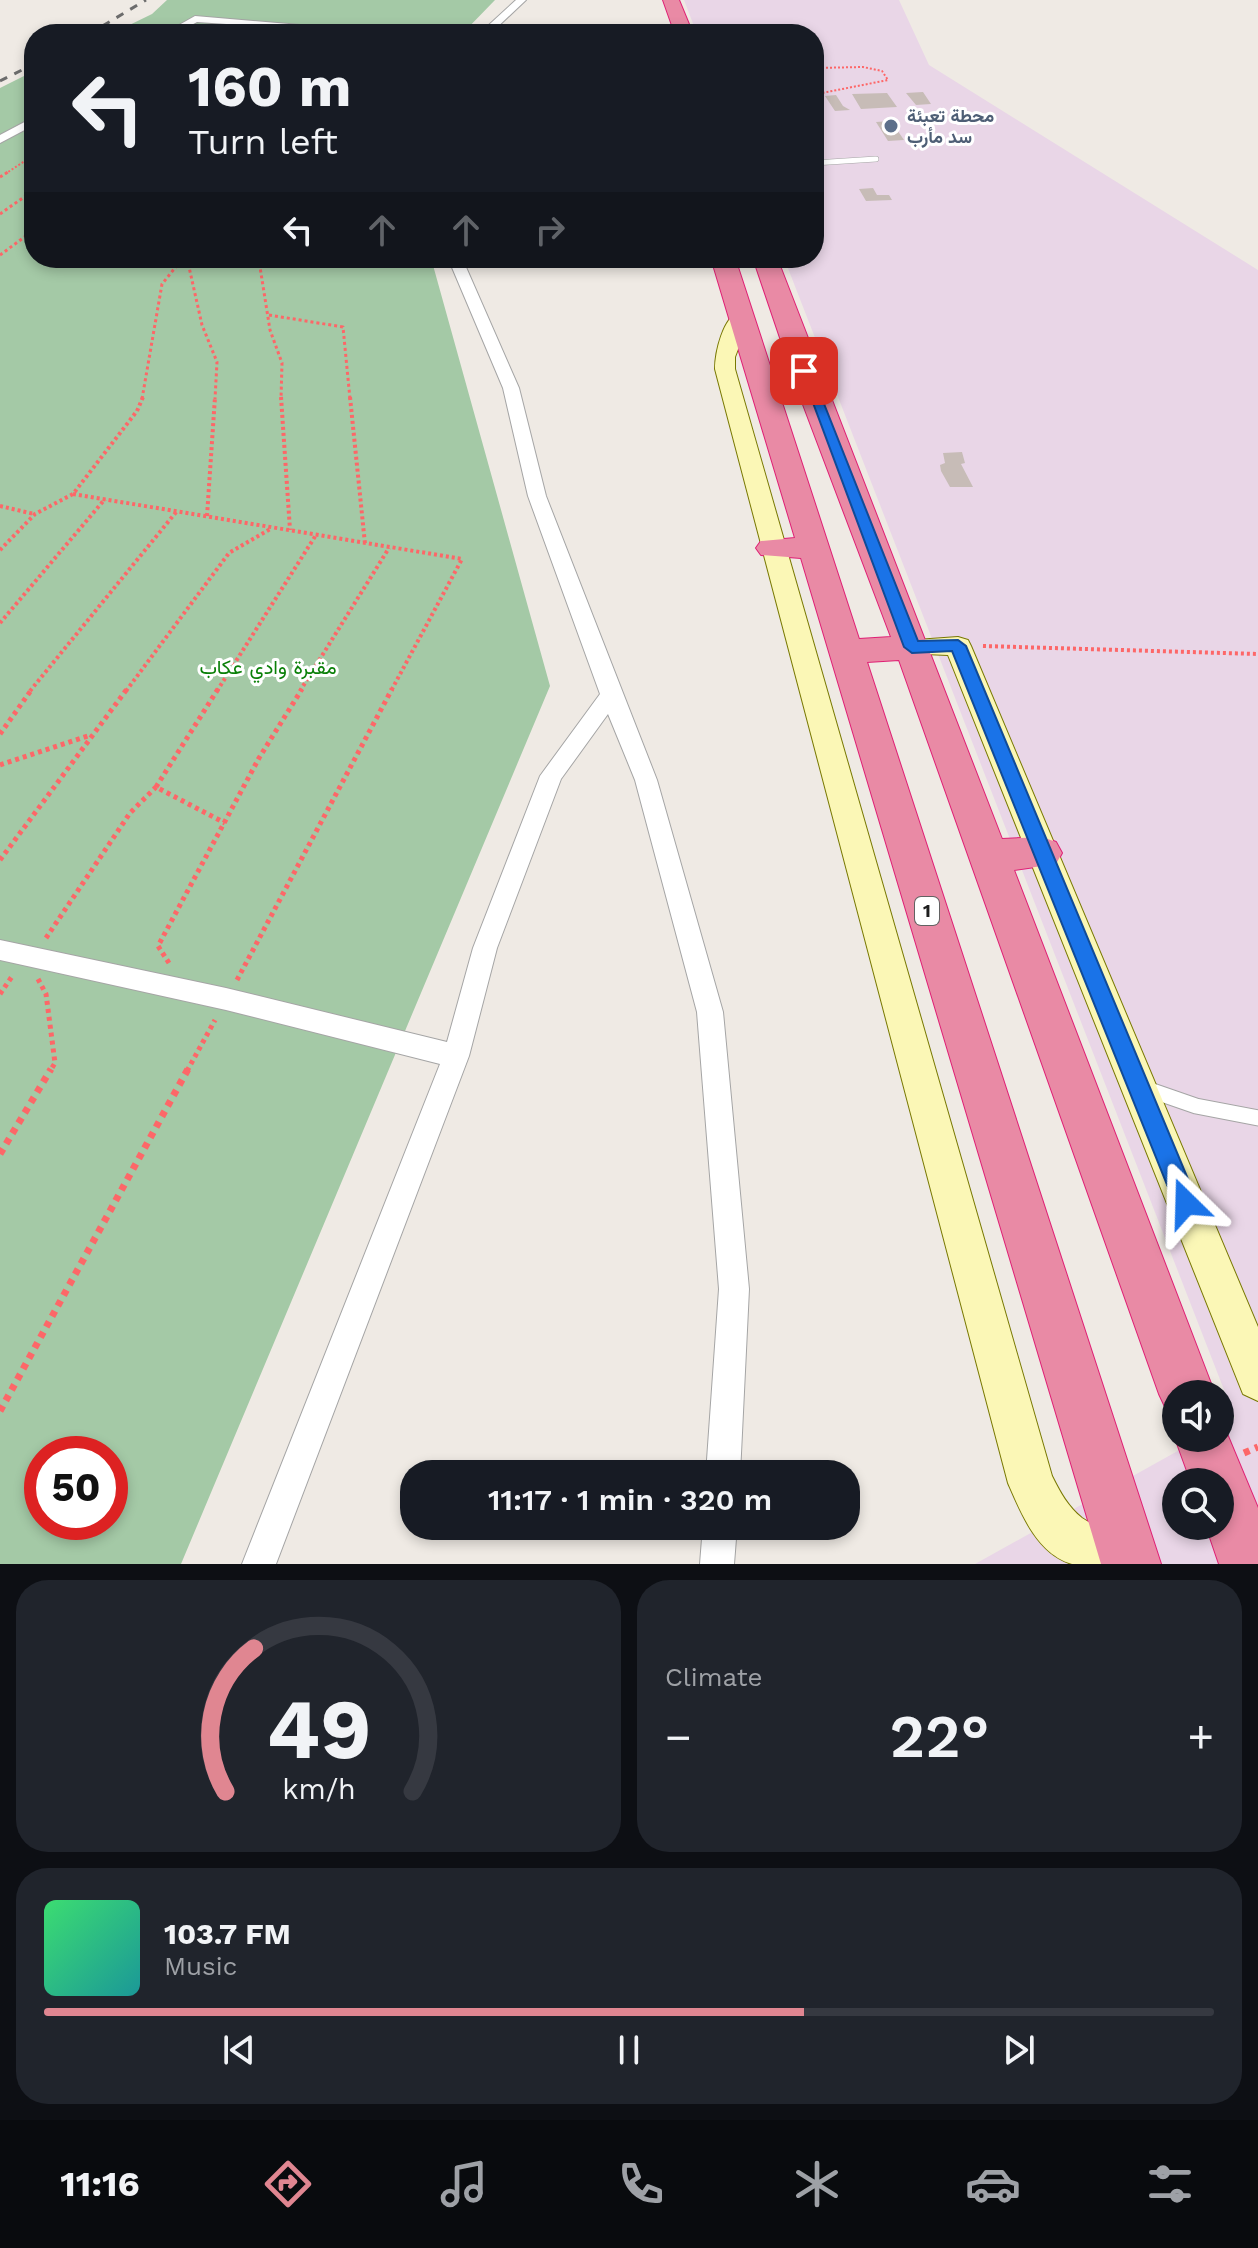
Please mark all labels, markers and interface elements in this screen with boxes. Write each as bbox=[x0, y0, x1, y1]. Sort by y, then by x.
text: 160 m bbox=[188, 54, 351, 120]
icon: left bbox=[56, 56, 160, 160]
place label: محطة تعبئة سد مأرب bbox=[907, 105, 994, 148]
marker: محطة تعبئة سد مأرب bbox=[882, 117, 900, 135]
text: Turn left bbox=[188, 121, 338, 163]
icon: left bbox=[276, 208, 320, 252]
icon: ahead bbox=[360, 208, 404, 252]
icon: ahead bbox=[444, 208, 488, 252]
icon: right bbox=[528, 208, 572, 252]
pin bbox=[770, 337, 838, 405]
icon: arrive bbox=[782, 349, 826, 393]
park label: مقبرة وادي عكاب bbox=[199, 655, 337, 684]
road number: 1 bbox=[915, 897, 939, 925]
position arrow bbox=[1144, 1161, 1228, 1245]
map controls bbox=[1162, 1380, 1234, 1540]
button: sound bbox=[1162, 1380, 1234, 1452]
speed limit sign: 50 bbox=[24, 1436, 128, 1540]
button: search bbox=[1162, 1468, 1234, 1540]
text: 11:17 · 1 min · 320 m bbox=[488, 1482, 772, 1517]
text: Climate bbox=[665, 1662, 763, 1692]
text: 49 bbox=[266, 1681, 371, 1778]
text: 22° bbox=[890, 1701, 989, 1772]
text: − bbox=[665, 1711, 692, 1763]
text: + bbox=[1187, 1711, 1214, 1763]
text: km/h bbox=[282, 1772, 355, 1806]
text: 103.7 FM bbox=[164, 1916, 291, 1951]
text: Music bbox=[164, 1951, 237, 1981]
icon: previous bbox=[217, 2028, 261, 2072]
icon: pause bbox=[607, 2028, 651, 2072]
icon: next bbox=[997, 2028, 1041, 2072]
icon: directions bbox=[260, 2156, 316, 2212]
icon: music bbox=[436, 2156, 492, 2212]
icon: phone bbox=[613, 2156, 669, 2212]
icon: climate bbox=[789, 2156, 845, 2212]
icon: car bbox=[965, 2156, 1021, 2212]
icon: filters bbox=[1142, 2156, 1198, 2212]
text: 11:16 bbox=[60, 2163, 140, 2205]

